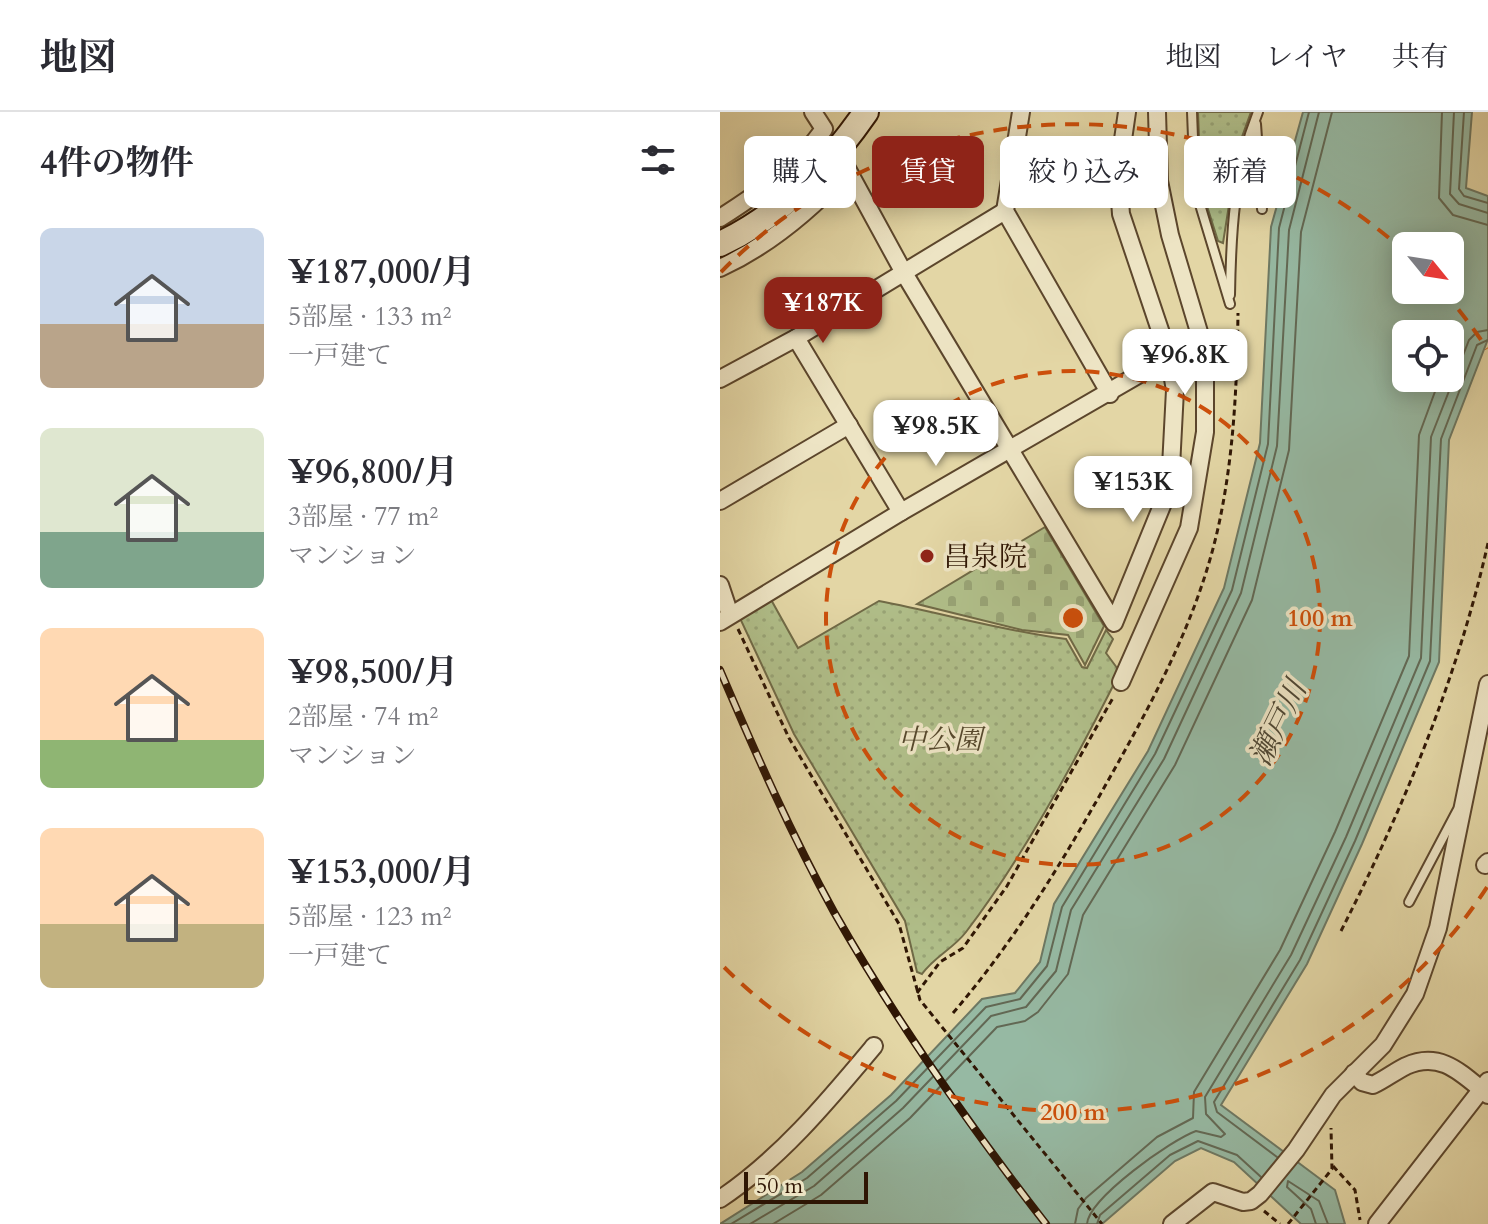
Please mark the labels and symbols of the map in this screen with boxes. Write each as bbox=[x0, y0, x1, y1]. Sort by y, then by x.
north arrow bbox=[1392, 232, 1464, 304]
pin: ¥187K bbox=[767, 277, 879, 345]
pin: ¥96.8K bbox=[1120, 329, 1250, 397]
pin: ¥98.5K bbox=[871, 400, 1001, 468]
pin: ¥153K bbox=[1077, 456, 1189, 524]
place label: 昌泉院 bbox=[943, 538, 1027, 576]
marker: 昌泉院 bbox=[918, 547, 936, 565]
text: 100 m bbox=[1287, 602, 1354, 635]
centre of rings bbox=[1059, 604, 1087, 632]
water label: 瀬戸川 bbox=[1240, 671, 1318, 773]
park label: 中公園 bbox=[898, 721, 986, 759]
text: 200 m bbox=[1040, 1096, 1107, 1129]
scale bar bbox=[744, 1168, 868, 1204]

